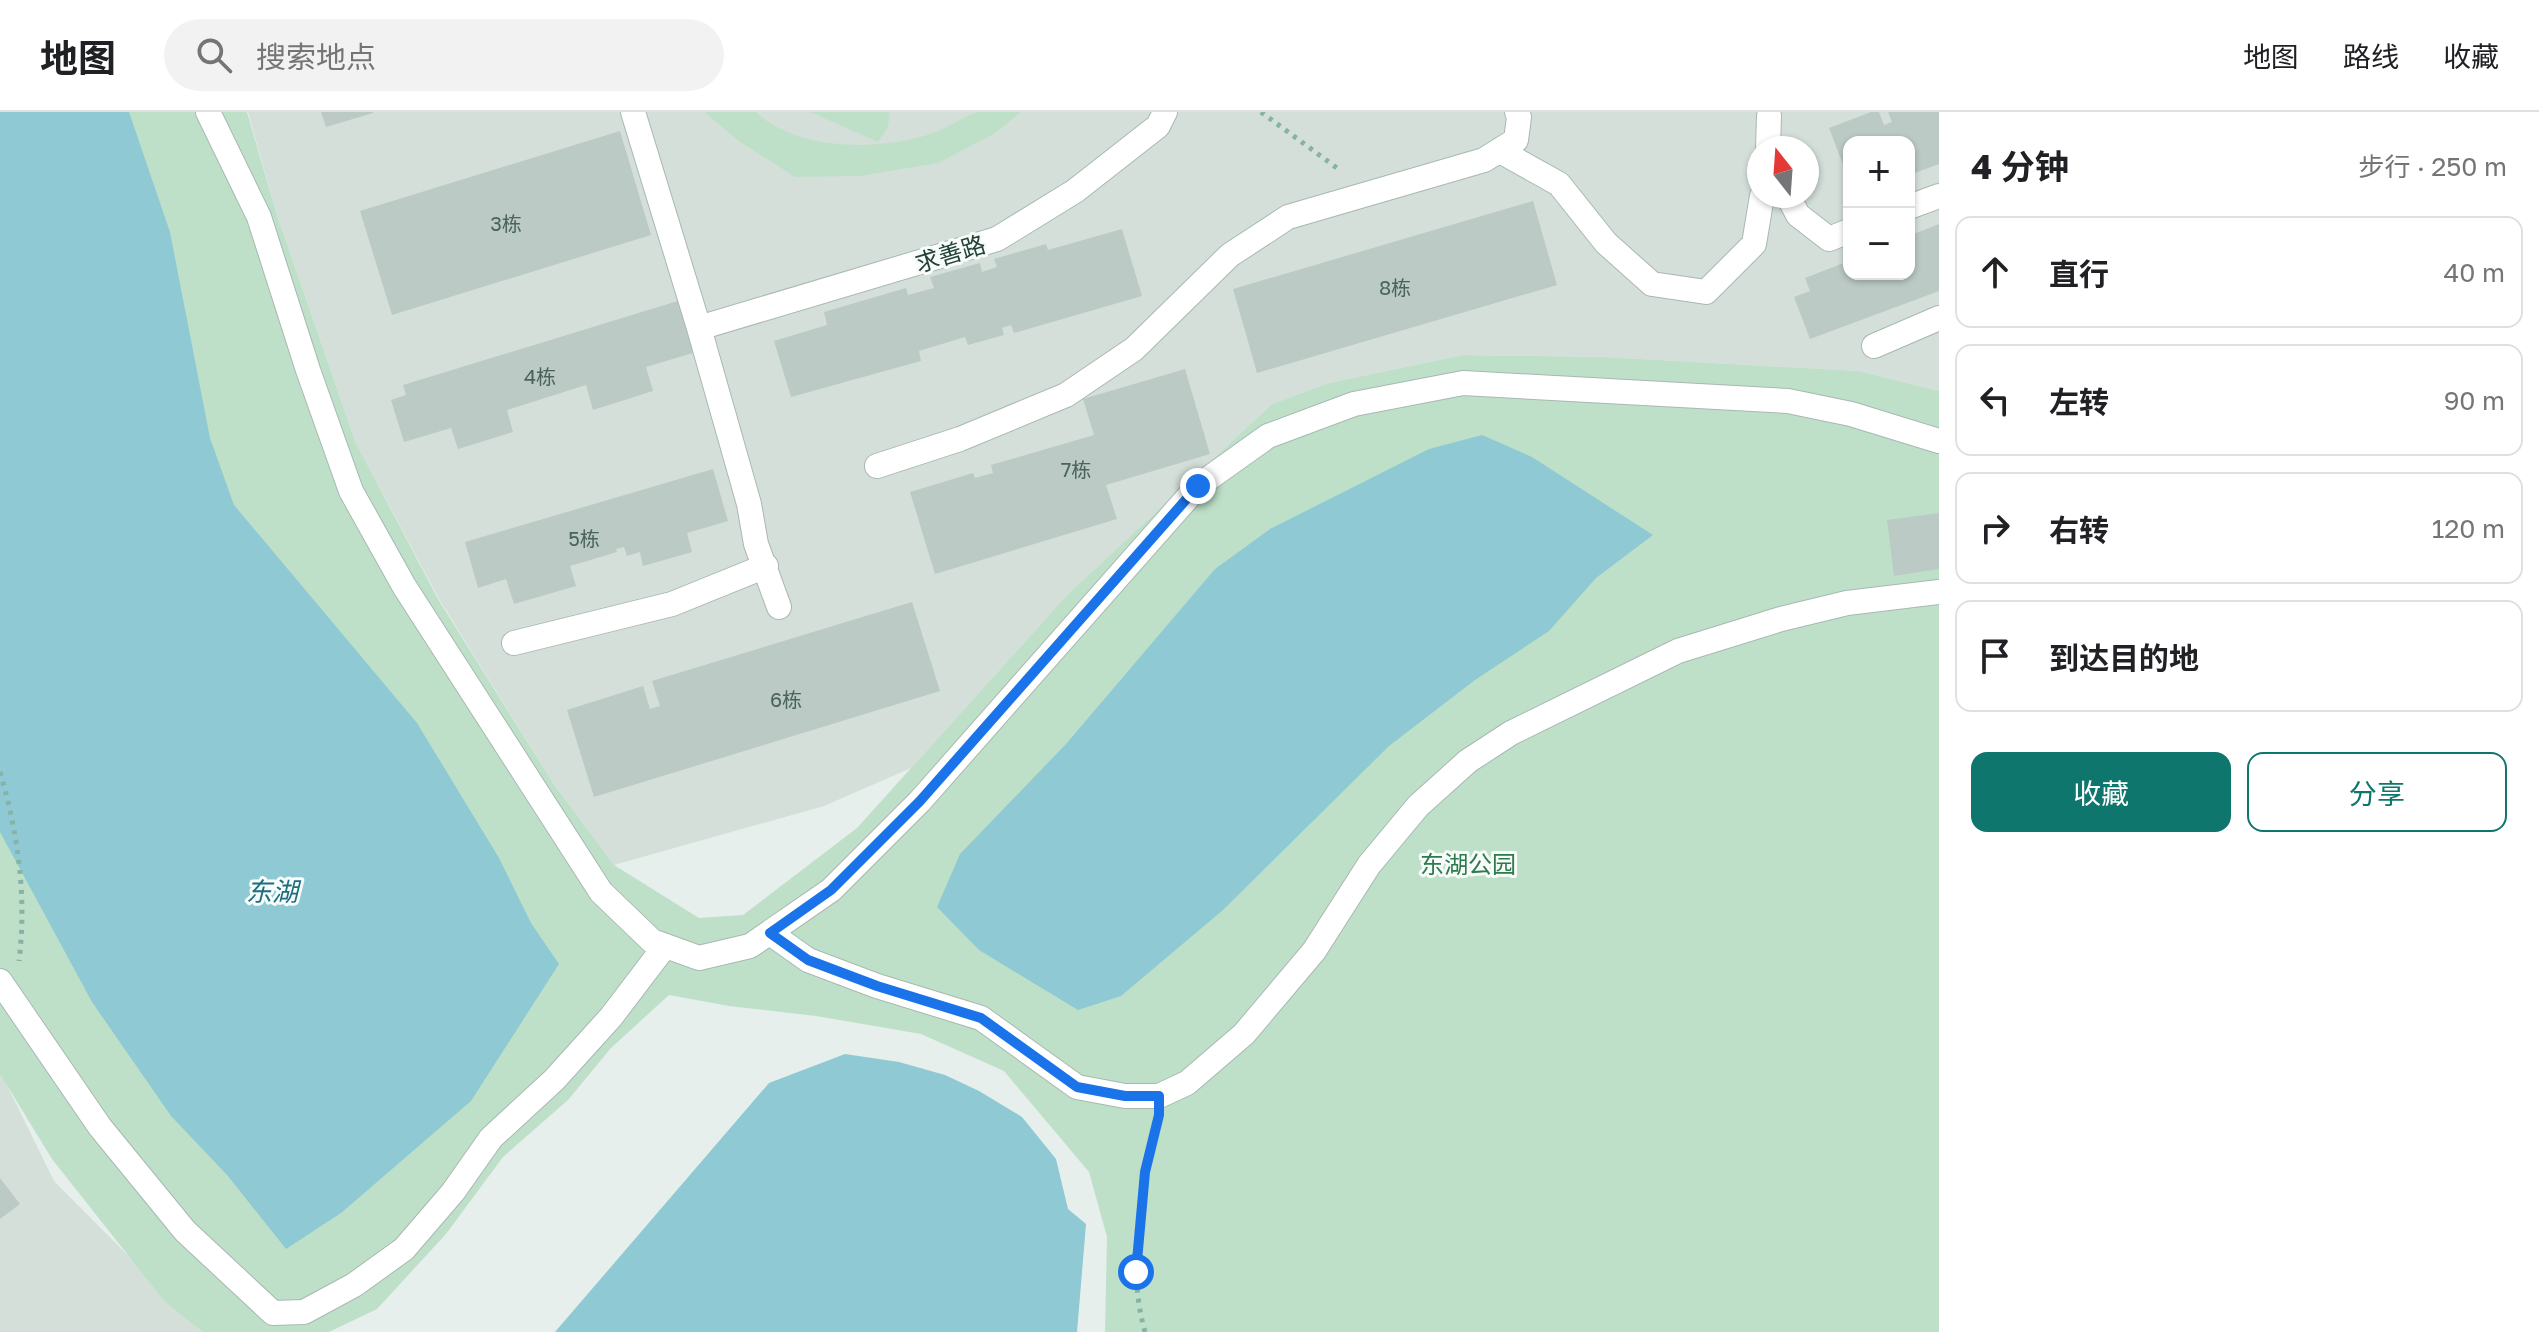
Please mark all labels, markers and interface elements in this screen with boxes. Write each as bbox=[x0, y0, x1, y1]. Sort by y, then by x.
search box bbox=[164, 19, 724, 91]
icon: search bbox=[192, 33, 236, 77]
text: 地图 bbox=[40, 35, 116, 80]
text: 搜索地点 bbox=[256, 39, 376, 75]
text: 地图 bbox=[2243, 40, 2299, 73]
text: 路线 bbox=[2343, 40, 2399, 73]
text: 收藏 bbox=[2443, 40, 2499, 73]
north arrow bbox=[1747, 136, 1819, 208]
map controls bbox=[1843, 136, 1915, 280]
button: + bbox=[1843, 136, 1915, 208]
text: 4 分钟 bbox=[1971, 146, 2069, 186]
text: 步行 · 250 m bbox=[2358, 151, 2507, 182]
button: − bbox=[1843, 208, 1915, 280]
house number: 3栋 bbox=[490, 211, 522, 235]
street label: 求善路 bbox=[911, 229, 989, 277]
icon: ahead bbox=[1973, 250, 2017, 294]
text: 直行 bbox=[2049, 256, 2109, 292]
text: 40 m bbox=[2444, 257, 2505, 288]
house number: 8栋 bbox=[1379, 275, 1411, 299]
house number: 4栋 bbox=[524, 364, 556, 388]
icon: left bbox=[1973, 378, 2017, 422]
text: 左转 bbox=[2049, 384, 2109, 420]
text: 90 m bbox=[2444, 385, 2505, 416]
house number: 7栋 bbox=[1061, 457, 1091, 481]
route end bbox=[1180, 468, 1216, 504]
icon: right bbox=[1973, 506, 2017, 550]
text: 右转 bbox=[2049, 512, 2109, 548]
text: 120 m bbox=[2432, 513, 2505, 544]
house number: 5栋 bbox=[568, 526, 600, 550]
icon: arrive bbox=[1973, 634, 2017, 678]
text: 到达目的地 bbox=[2049, 640, 2199, 676]
house number: 6栋 bbox=[770, 687, 802, 711]
button: 收藏 bbox=[1971, 752, 2231, 832]
button: 分享 bbox=[2247, 752, 2507, 832]
park label: 东湖公园 bbox=[1420, 849, 1516, 878]
water label: 东湖 bbox=[246, 876, 302, 907]
route start bbox=[1118, 1254, 1154, 1290]

